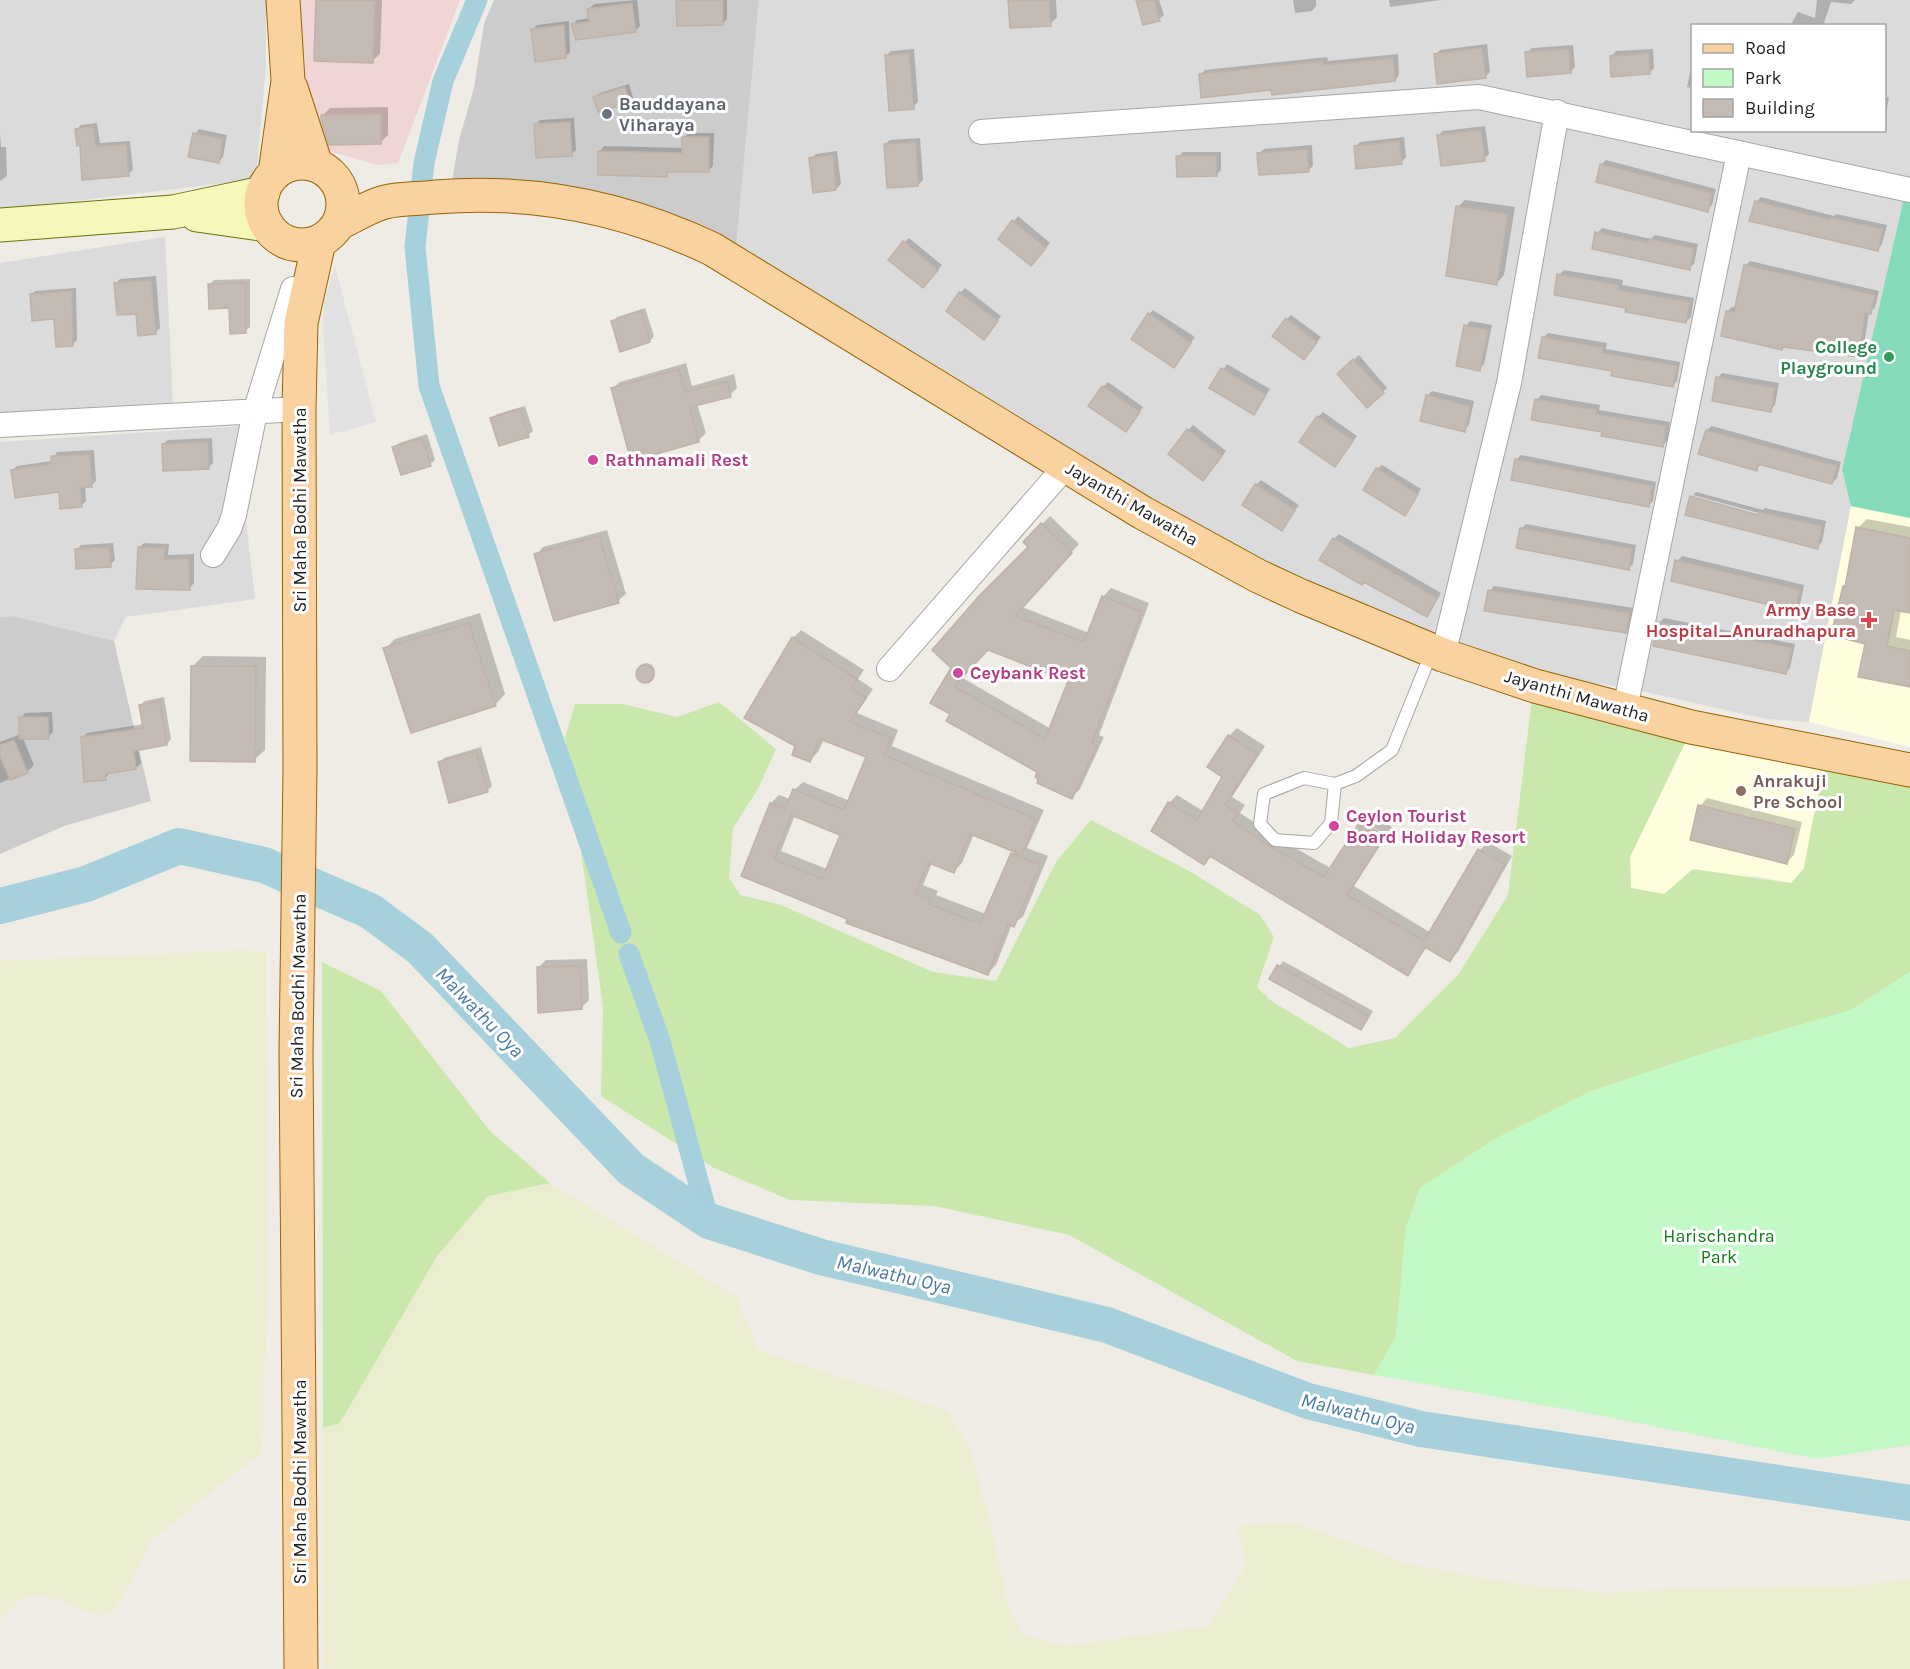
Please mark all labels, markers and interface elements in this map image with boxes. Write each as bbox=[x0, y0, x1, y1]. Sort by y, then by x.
legend bbox=[1691, 24, 1886, 132]
text: Road bbox=[1745, 37, 1786, 59]
text: Park bbox=[1745, 67, 1782, 89]
place label: Bauddayana Viharaya bbox=[619, 93, 726, 136]
text: Building bbox=[1745, 97, 1815, 119]
marker: Bauddayana Viharaya bbox=[600, 107, 614, 121]
place label: College Playground bbox=[1780, 336, 1877, 379]
marker: College Playground bbox=[1882, 350, 1896, 364]
street label: Sri Maha Bodhi Mawatha bbox=[289, 407, 311, 613]
place label: Rathnamali Rest bbox=[605, 449, 748, 471]
marker: Rathnamali Rest bbox=[586, 453, 600, 467]
street label: Jayanthi Mawatha bbox=[1062, 457, 1202, 551]
place label: Army Base Hospital_Anuradhapura bbox=[1646, 599, 1856, 642]
marker: Army Base Hospital_Anuradhapura bbox=[1860, 611, 1878, 629]
place label: Ceybank Rest bbox=[970, 662, 1086, 684]
street label: Jayanthi Mawatha bbox=[1502, 665, 1652, 727]
marker: Ceybank Rest bbox=[951, 666, 965, 680]
place label: Anrakuji Pre School bbox=[1753, 770, 1843, 813]
marker: Anrakuji Pre School bbox=[1734, 784, 1748, 798]
place label: Ceylon Tourist Board Holiday Resort bbox=[1346, 805, 1526, 848]
marker: Ceylon Tourist Board Holiday Resort bbox=[1327, 819, 1341, 833]
street label: Sri Maha Bodhi Mawatha bbox=[285, 893, 311, 1099]
water label: Malwathu Oya bbox=[431, 962, 528, 1062]
park label: Harischandra Park bbox=[1663, 1225, 1775, 1268]
water label: Malwathu Oya bbox=[834, 1250, 953, 1299]
street label: Sri Maha Bodhi Mawatha bbox=[289, 1379, 311, 1585]
water label: Malwathu Oya bbox=[1298, 1388, 1417, 1439]

